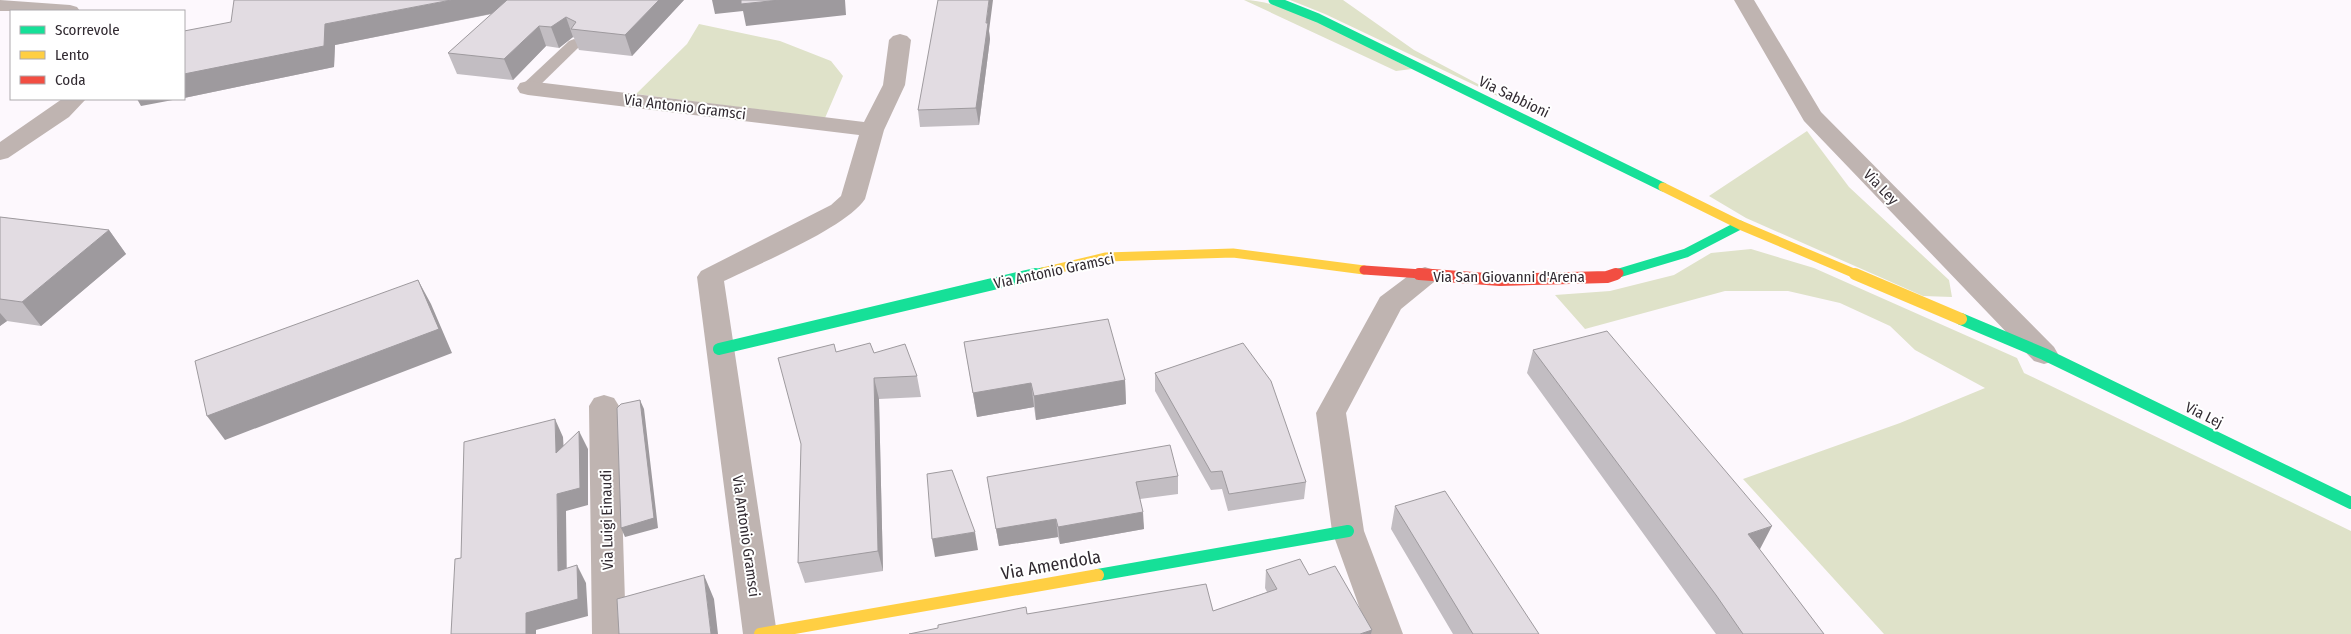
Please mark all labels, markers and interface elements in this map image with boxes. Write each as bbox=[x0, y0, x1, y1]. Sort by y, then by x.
legend bbox=[10, 10, 185, 100]
text: Scorrevole bbox=[55, 21, 120, 39]
text: Lento bbox=[55, 46, 89, 64]
text: Coda bbox=[55, 71, 86, 89]
street label: Via Sabbioni bbox=[1476, 72, 1552, 122]
street label: Via Antonio Gramsci bbox=[623, 91, 747, 123]
street label: Via Ley bbox=[1860, 165, 1902, 209]
street label: Via Antonio Gramsci bbox=[992, 249, 1116, 293]
street label: Via San Giovanni d'Arena bbox=[1433, 268, 1585, 286]
street label: Via Lej bbox=[2182, 398, 2226, 432]
street label: Via Luigi Einaudi bbox=[597, 470, 617, 570]
street label: Via Antonio Gramsci bbox=[729, 474, 763, 598]
street label: Via Amendola bbox=[999, 545, 1103, 585]

